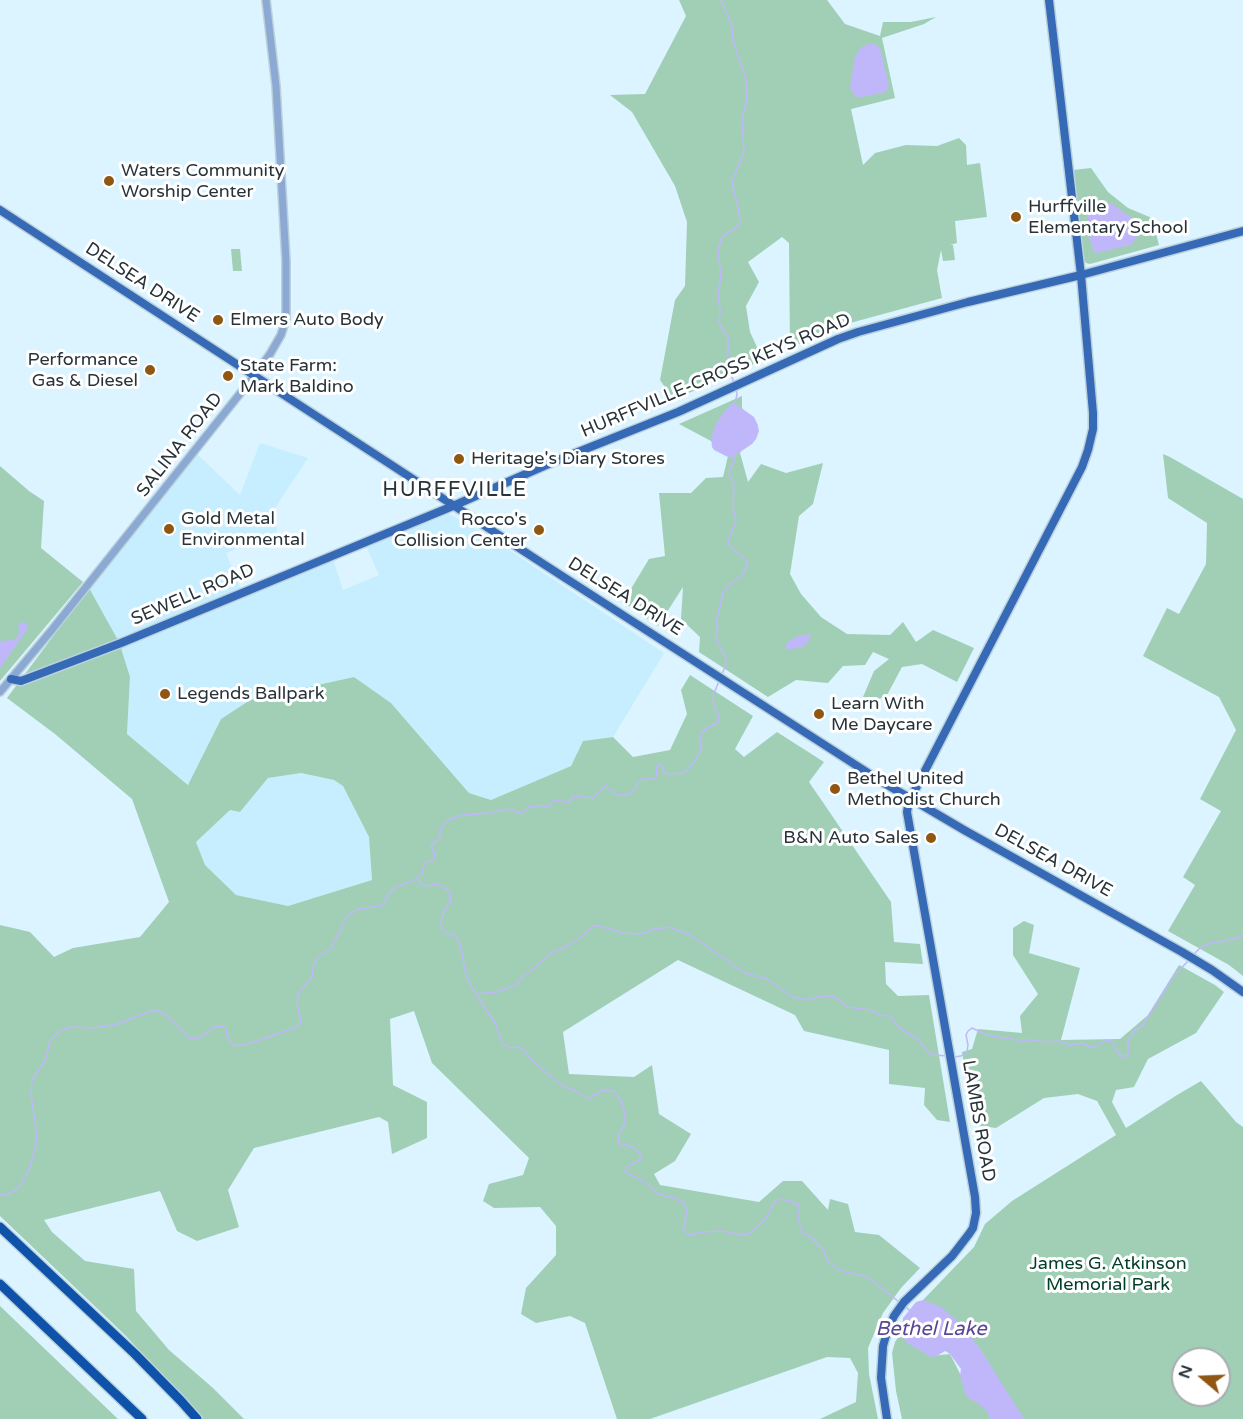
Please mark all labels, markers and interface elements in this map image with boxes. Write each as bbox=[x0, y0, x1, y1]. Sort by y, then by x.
place label: Waters Community Worship Center bbox=[121, 160, 285, 202]
marker: Waters Community Worship Center bbox=[102, 174, 116, 188]
place label: Hurffville Elementary School bbox=[1028, 196, 1188, 238]
marker: Hurffville Elementary School bbox=[1009, 210, 1023, 224]
street label: DELSEA DRIVE bbox=[81, 238, 203, 328]
place label: Elmers Auto Body bbox=[230, 309, 384, 331]
street label: HURFFVILLE-CROSS KEYS ROAD bbox=[578, 309, 854, 443]
marker: Elmers Auto Body bbox=[211, 313, 225, 327]
place label: Performance Gas & Diesel bbox=[28, 349, 138, 392]
place label: State Farm: Mark Baldino bbox=[240, 355, 354, 398]
marker: Performance Gas & Diesel bbox=[143, 363, 157, 377]
marker: State Farm: Mark Baldino bbox=[221, 369, 235, 383]
street label: SALINA ROAD bbox=[132, 388, 228, 502]
place label: Heritage's Diary Stores bbox=[471, 448, 665, 470]
marker: Heritage's Diary Stores bbox=[452, 452, 466, 466]
district label: HURFFVILLE bbox=[382, 477, 528, 503]
place label: Gold Metal Environmental bbox=[181, 508, 305, 550]
place label: Rocco's Collision Center bbox=[394, 509, 527, 552]
marker: Gold Metal Environmental bbox=[162, 522, 176, 536]
marker: Rocco's Collision Center bbox=[532, 523, 546, 537]
street label: DELSEA DRIVE bbox=[564, 553, 686, 641]
street label: SEWELL ROAD bbox=[128, 559, 258, 631]
place label: Legends Ballpark bbox=[177, 683, 324, 705]
marker: Legends Ballpark bbox=[158, 687, 172, 701]
place label: Learn With Me Daycare bbox=[831, 693, 932, 736]
marker: Learn With Me Daycare bbox=[812, 707, 826, 721]
place label: Bethel United Methodist Church bbox=[847, 768, 1001, 810]
marker: Bethel United Methodist Church bbox=[828, 782, 842, 796]
street label: DELSEA DRIVE bbox=[990, 820, 1116, 902]
place label: B&N Auto Sales bbox=[783, 827, 919, 849]
marker: B&N Auto Sales bbox=[924, 831, 938, 845]
street label: LAMBS ROAD bbox=[957, 1058, 999, 1184]
park label: James G. Atkinson Memorial Park bbox=[1029, 1253, 1187, 1296]
water label: Bethel Lake bbox=[875, 1318, 987, 1342]
north arrow bbox=[1171, 1347, 1231, 1407]
text: N bbox=[1174, 1362, 1197, 1381]

